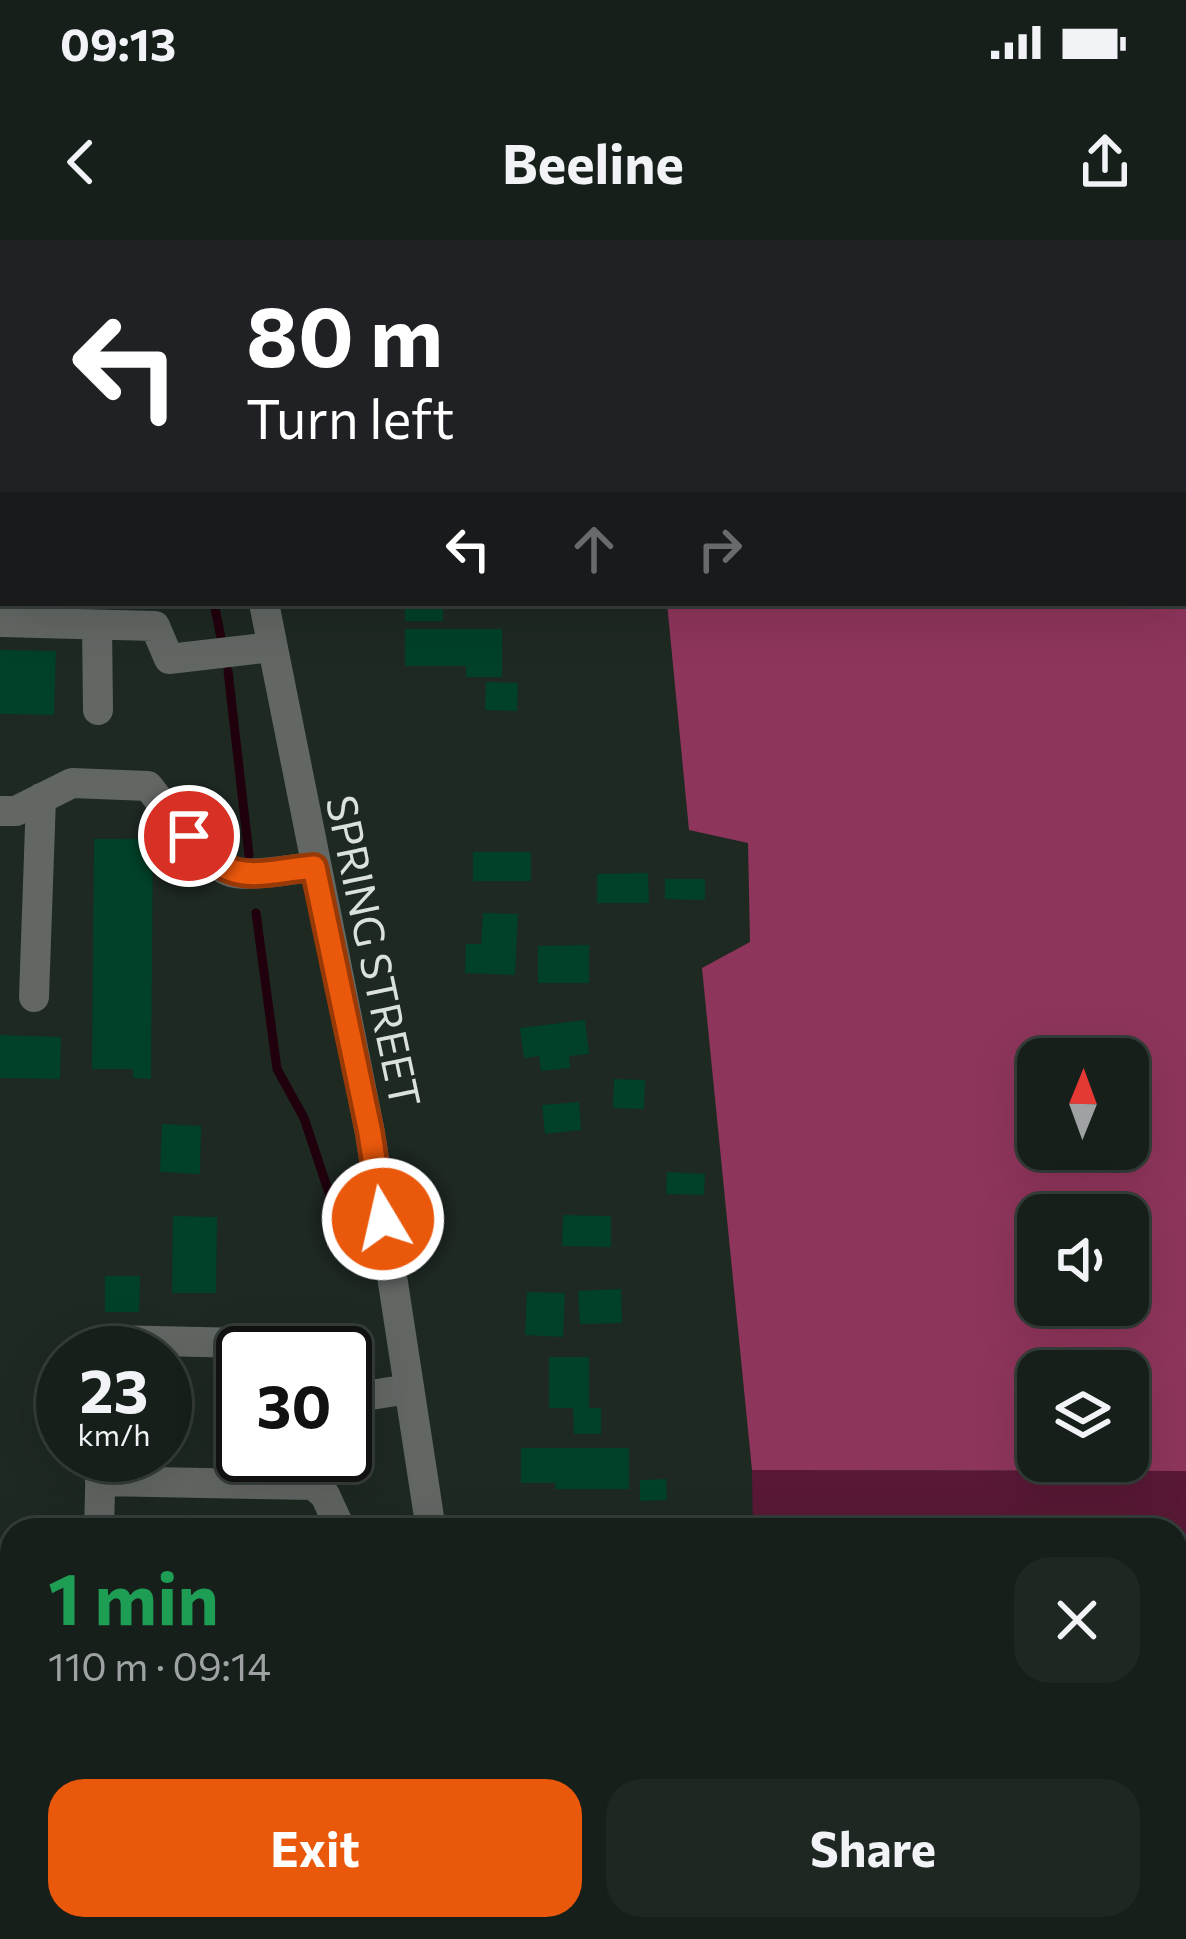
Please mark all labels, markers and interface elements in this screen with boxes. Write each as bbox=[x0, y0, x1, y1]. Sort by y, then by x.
text: 09:13 bbox=[60, 15, 176, 70]
icon: back bbox=[48, 129, 114, 195]
text: Beeline bbox=[502, 129, 684, 195]
icon: share bbox=[1072, 129, 1138, 195]
text: 80 m bbox=[246, 282, 443, 384]
icon: left bbox=[48, 288, 204, 444]
text: Turn left bbox=[246, 384, 454, 450]
icon: left bbox=[435, 516, 501, 582]
icon: ahead bbox=[561, 516, 627, 582]
icon: right bbox=[687, 516, 753, 582]
pin bbox=[138, 785, 240, 887]
street label: SPRING STREET bbox=[317, 790, 433, 1112]
icon: arrive bbox=[156, 803, 222, 869]
north arrow bbox=[1017, 1038, 1149, 1170]
map controls bbox=[1017, 1038, 1149, 1482]
position arrow bbox=[320, 1156, 446, 1282]
button: sound bbox=[1017, 1194, 1149, 1326]
speed limit sign: 30 bbox=[216, 1326, 372, 1482]
button: layers bbox=[1017, 1350, 1149, 1482]
text: 23 bbox=[79, 1352, 149, 1425]
text: km/h bbox=[78, 1415, 150, 1452]
text: 1 min bbox=[48, 1552, 219, 1640]
button: close bbox=[1014, 1557, 1140, 1683]
text: 110 m · 09:14 bbox=[48, 1641, 271, 1689]
button: Exit bbox=[48, 1779, 582, 1917]
button: Share bbox=[606, 1779, 1140, 1917]

